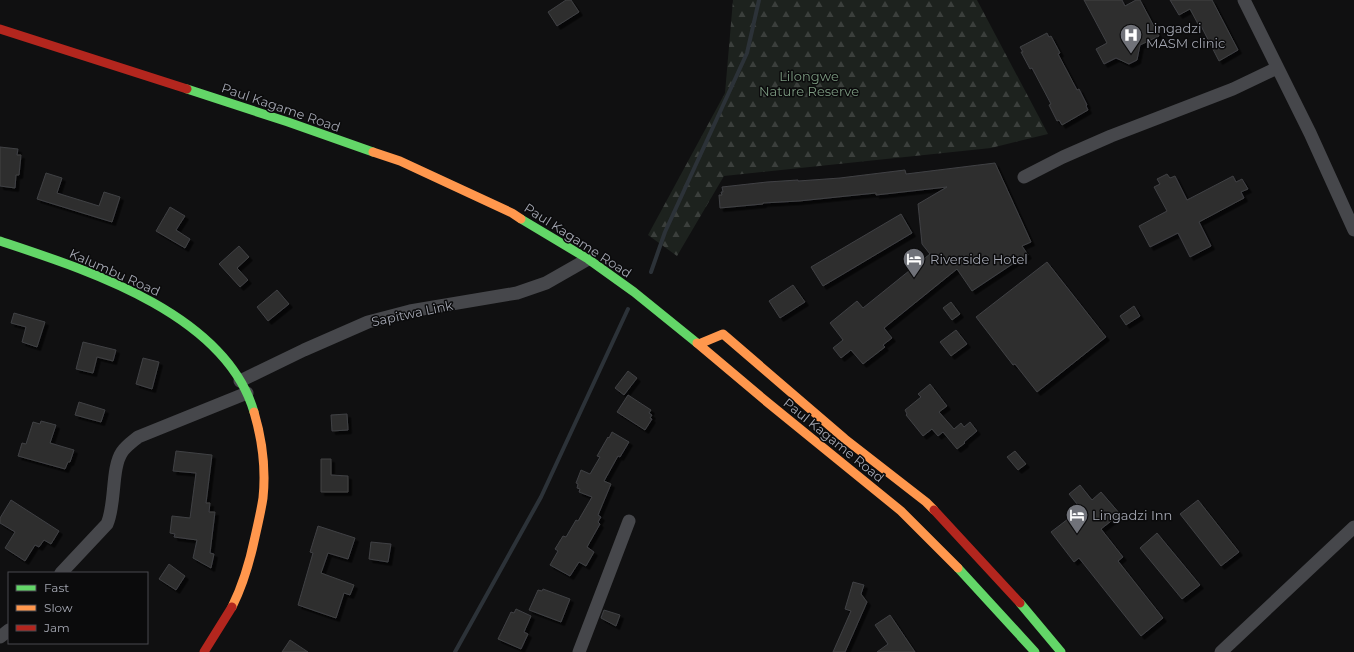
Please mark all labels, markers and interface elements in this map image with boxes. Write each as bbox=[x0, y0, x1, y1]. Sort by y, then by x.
place label: Lingadzi MASM clinic bbox=[1146, 20, 1225, 51]
hospital icon: Lingadzi MASM clinic bbox=[1118, 22, 1144, 55]
park label: Lilongwe Nature Reserve bbox=[759, 68, 859, 99]
street label: Paul Kagame Road bbox=[219, 79, 343, 135]
street label: Paul Kagame Road bbox=[521, 199, 635, 281]
street label: Kalumbu Road bbox=[67, 245, 163, 299]
hotel icon: Riverside Hotel bbox=[901, 246, 927, 279]
place label: Riverside Hotel bbox=[930, 251, 1028, 267]
street label: Sapitwa Link bbox=[370, 297, 454, 329]
street label: Paul Kagame Road bbox=[780, 395, 888, 485]
hotel icon: Lingadzi Inn bbox=[1064, 502, 1090, 535]
place label: Lingadzi Inn bbox=[1092, 507, 1172, 523]
legend bbox=[8, 572, 148, 644]
text: Fast bbox=[44, 580, 69, 595]
text: Slow bbox=[44, 600, 73, 615]
text: Jam bbox=[43, 620, 70, 635]

